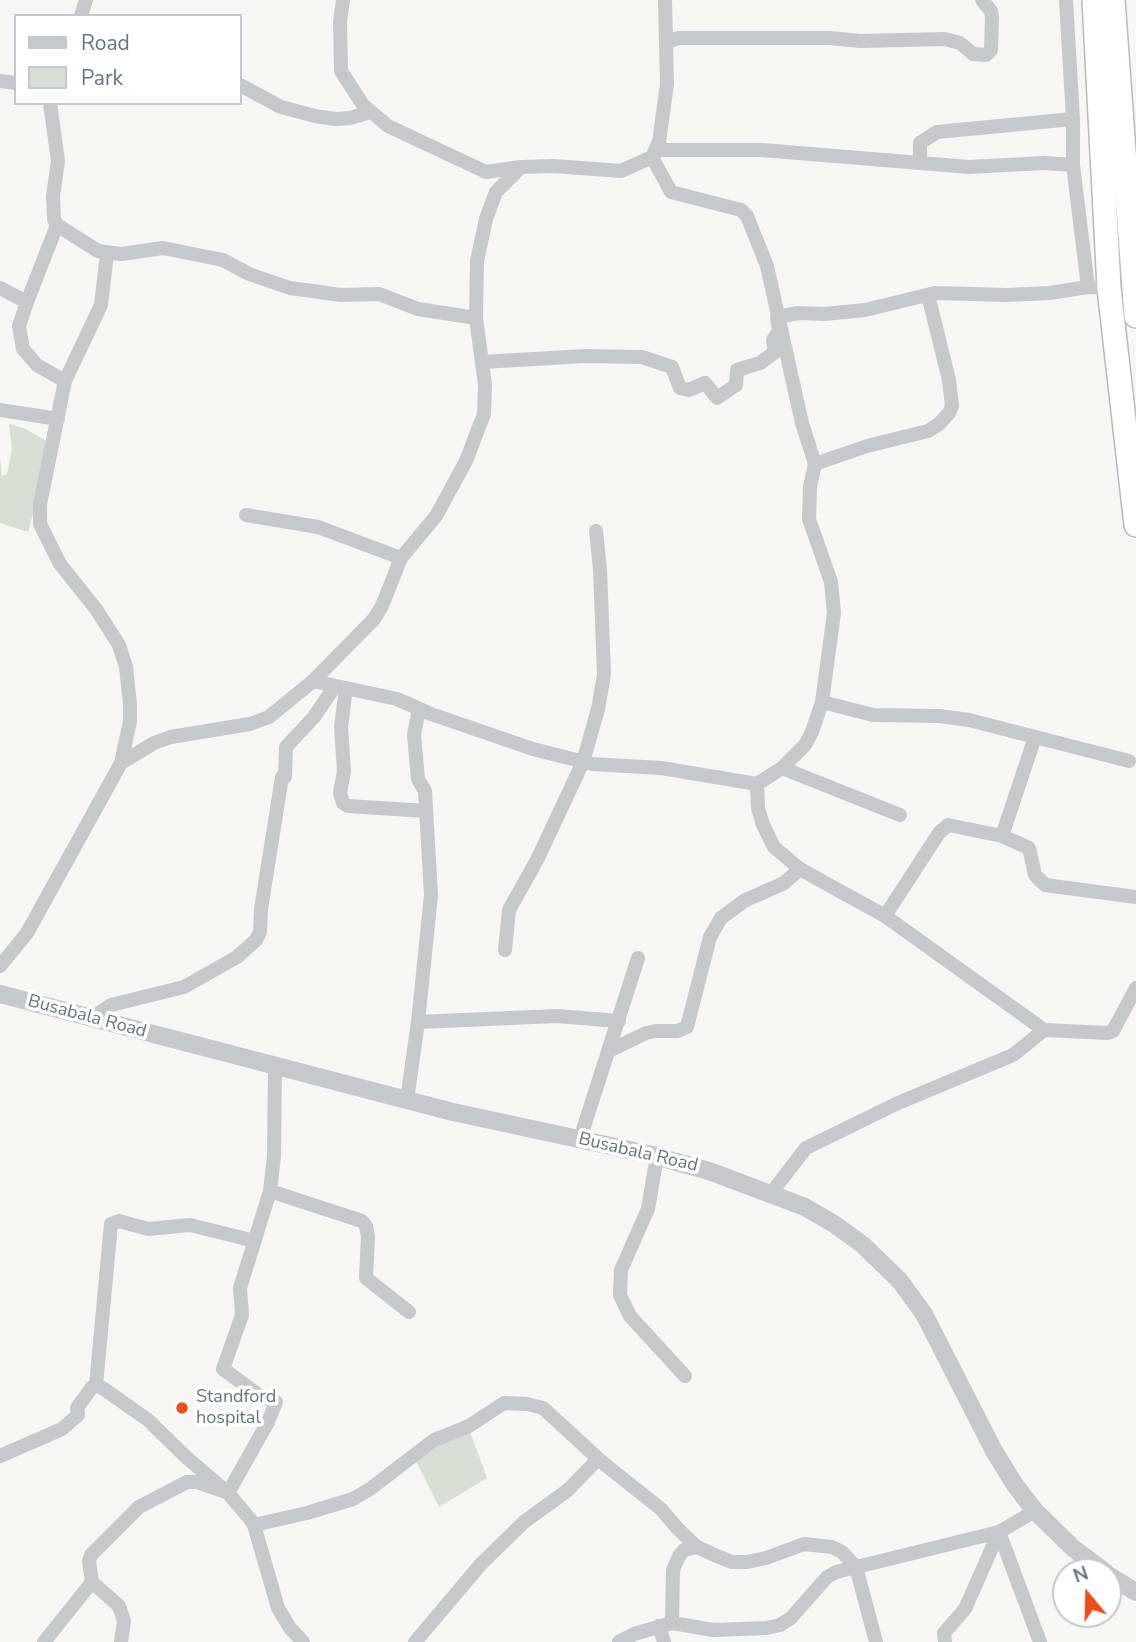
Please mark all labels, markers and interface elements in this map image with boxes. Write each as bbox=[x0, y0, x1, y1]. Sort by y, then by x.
legend bbox=[14, 14, 242, 105]
text: Road bbox=[81, 29, 130, 57]
text: Park bbox=[81, 64, 123, 92]
street label: Busabala Road bbox=[25, 991, 149, 1043]
street label: Busabala Road bbox=[576, 1129, 700, 1177]
place label: Standford hospital bbox=[196, 1387, 276, 1430]
marker: Standford hospital bbox=[174, 1400, 190, 1416]
north arrow bbox=[1052, 1558, 1122, 1628]
text: N bbox=[1070, 1560, 1092, 1590]

